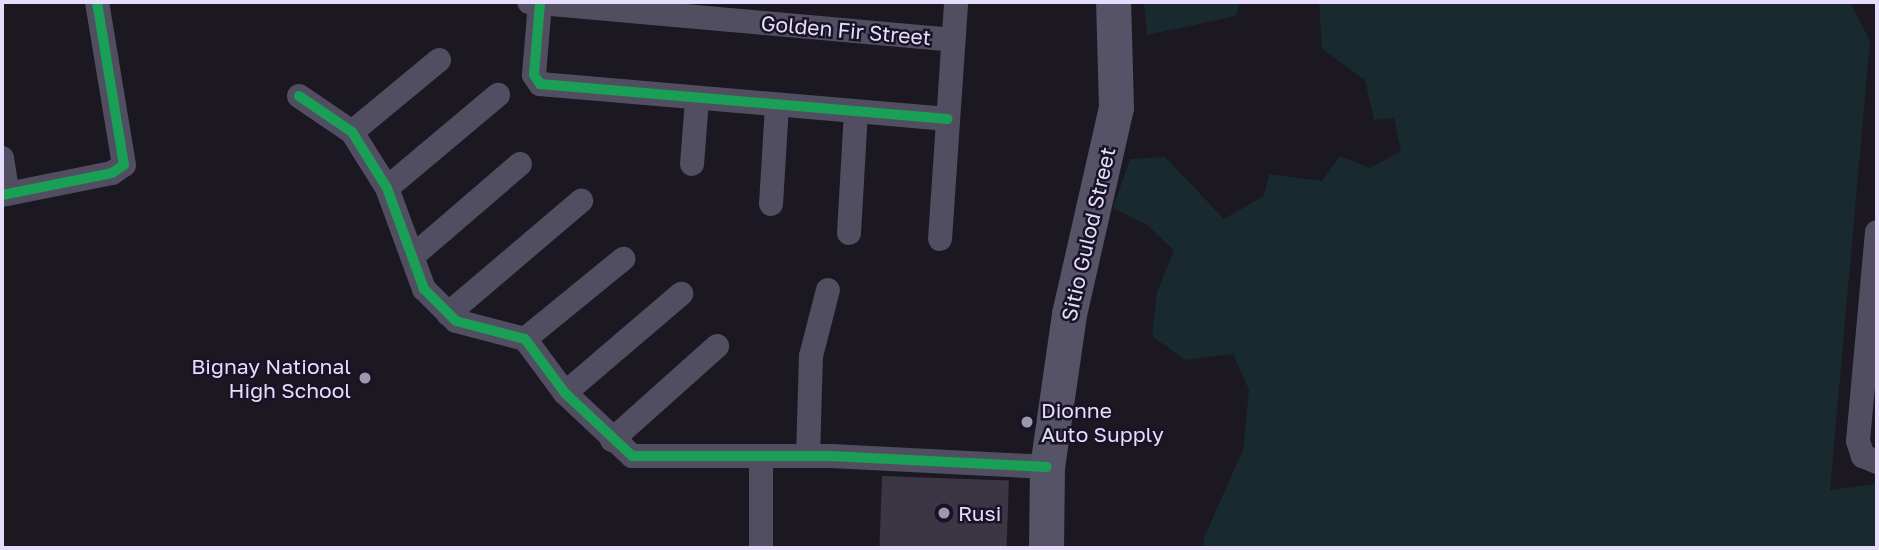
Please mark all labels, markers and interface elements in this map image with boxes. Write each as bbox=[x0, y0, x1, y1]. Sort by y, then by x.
street label: Golden Fir Street bbox=[760, 10, 932, 50]
street label: Sitio Gulod Street bbox=[1056, 144, 1120, 324]
place label: Bignay National High School bbox=[191, 353, 351, 403]
marker: Bignay National High School bbox=[357, 370, 373, 386]
place label: Dionne Auto Supply bbox=[1041, 397, 1164, 447]
marker: Dionne Auto Supply bbox=[1019, 414, 1035, 430]
place label: Rusi bbox=[958, 500, 1001, 526]
marker: Rusi bbox=[936, 505, 952, 521]

